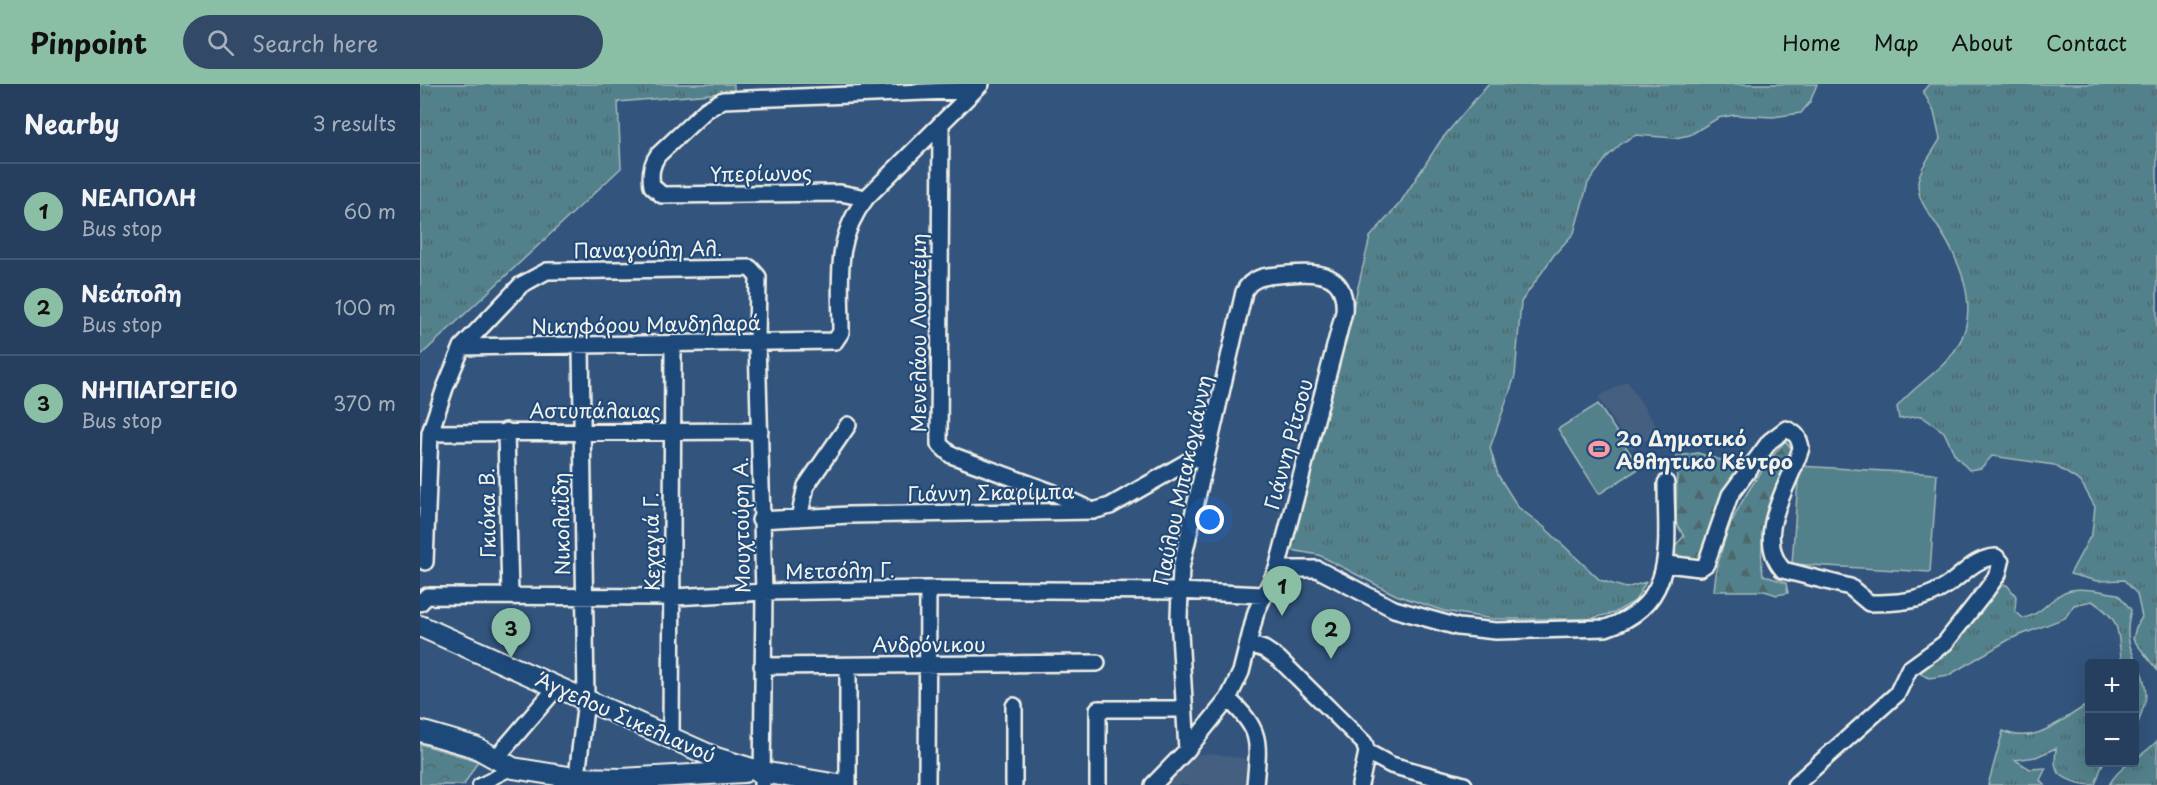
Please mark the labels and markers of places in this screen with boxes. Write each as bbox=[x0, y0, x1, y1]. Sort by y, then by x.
place label: 2o Δημοτικό Αθλητικό Κέντρο bbox=[1616, 423, 1793, 476]
sports icon: 2o Δημοτικό Αθλητικό Κέντρο bbox=[1587, 437, 1611, 461]
pin: 1 bbox=[1262, 566, 1302, 616]
pin: 3 bbox=[492, 608, 530, 658]
pin: 2 bbox=[1312, 610, 1350, 659]

